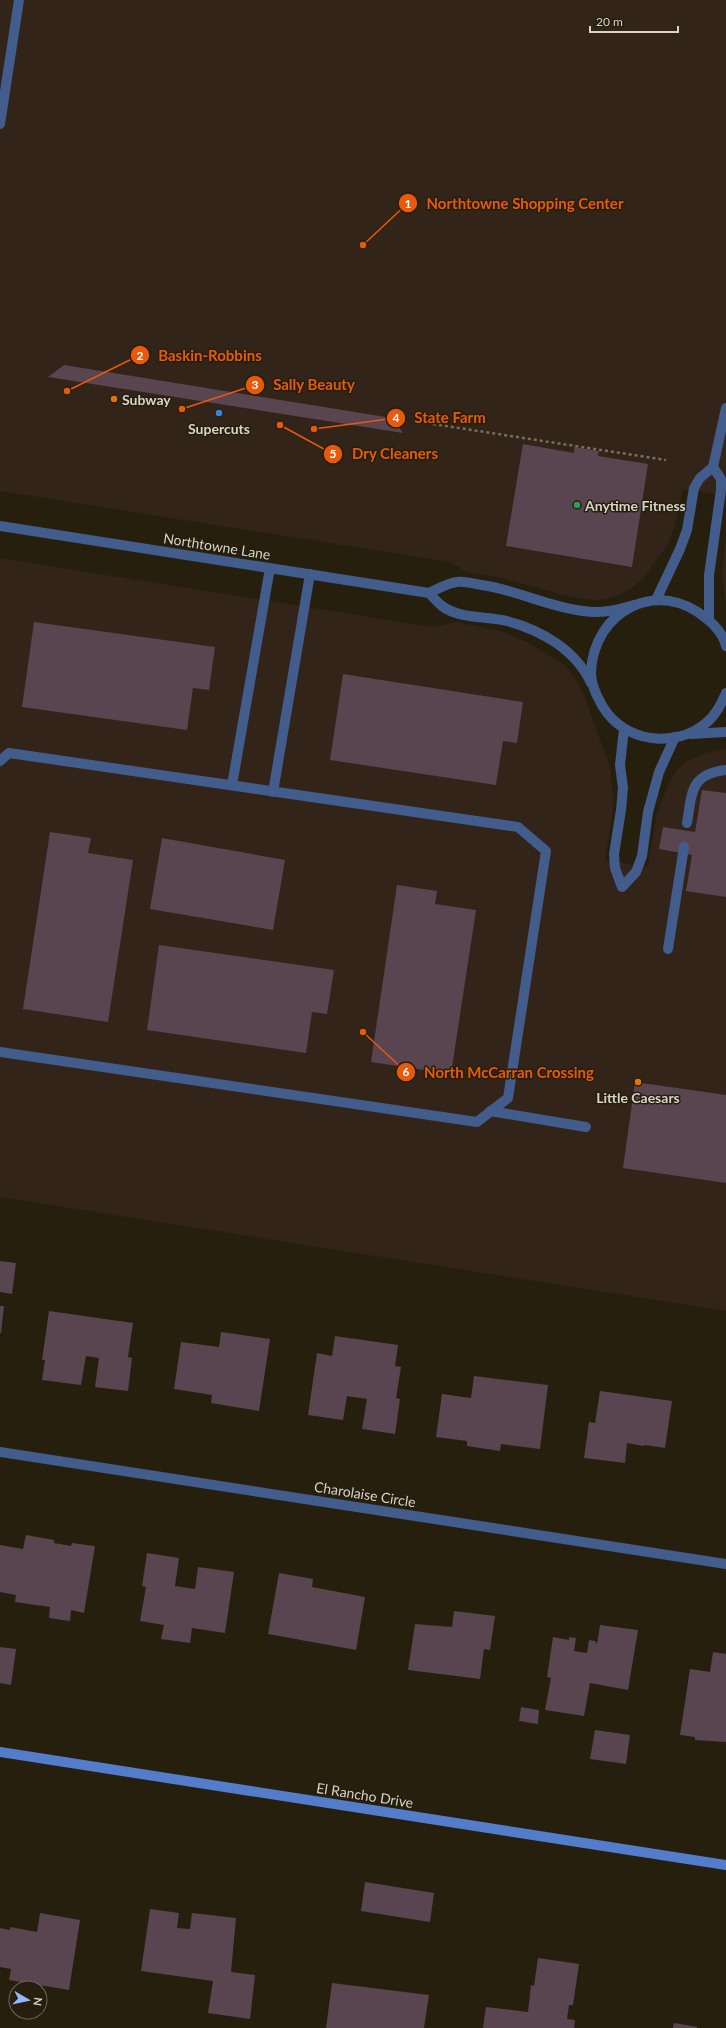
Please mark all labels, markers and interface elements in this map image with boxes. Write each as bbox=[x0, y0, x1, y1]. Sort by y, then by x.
scale bar bbox=[590, 8, 678, 34]
text: 20 m bbox=[596, 14, 623, 29]
callout: Northtowne Shopping Center bbox=[398, 190, 631, 217]
text: Northtowne Shopping Center bbox=[427, 194, 624, 212]
text: 1 bbox=[405, 196, 412, 211]
callout: Baskin-Robbins bbox=[130, 342, 269, 369]
text: Baskin-Robbins bbox=[158, 346, 262, 364]
text: 2 bbox=[137, 348, 144, 363]
callout: Sally Beauty bbox=[245, 371, 364, 398]
text: Sally Beauty bbox=[273, 375, 355, 393]
text: 3 bbox=[252, 377, 259, 392]
place label: Subway bbox=[122, 391, 171, 408]
marker: Subway bbox=[109, 394, 119, 404]
callout: State Farm bbox=[386, 404, 494, 431]
marker: Supercuts bbox=[214, 408, 224, 418]
text: State Farm bbox=[414, 408, 486, 426]
text: 4 bbox=[393, 410, 400, 425]
place label: Supercuts bbox=[188, 420, 250, 437]
callout: Dry Cleaners bbox=[323, 441, 446, 468]
text: Dry Cleaners bbox=[352, 444, 438, 462]
text: 5 bbox=[330, 446, 337, 461]
place label: Anytime Fitness bbox=[584, 497, 686, 514]
marker: Anytime Fitness bbox=[572, 500, 582, 510]
street label: Northtowne Lane bbox=[162, 529, 272, 563]
callout: North McCarran Crossing bbox=[396, 1059, 602, 1086]
text: North McCarran Crossing bbox=[424, 1063, 594, 1081]
text: 6 bbox=[403, 1064, 410, 1079]
marker: Little Caesars bbox=[633, 1077, 643, 1087]
place label: Little Caesars bbox=[596, 1089, 680, 1106]
street label: Charolaise Circle bbox=[313, 1478, 417, 1510]
street label: El Rancho Drive bbox=[315, 1779, 415, 1811]
north arrow bbox=[8, 1980, 48, 2020]
text: N bbox=[31, 1996, 45, 2007]

